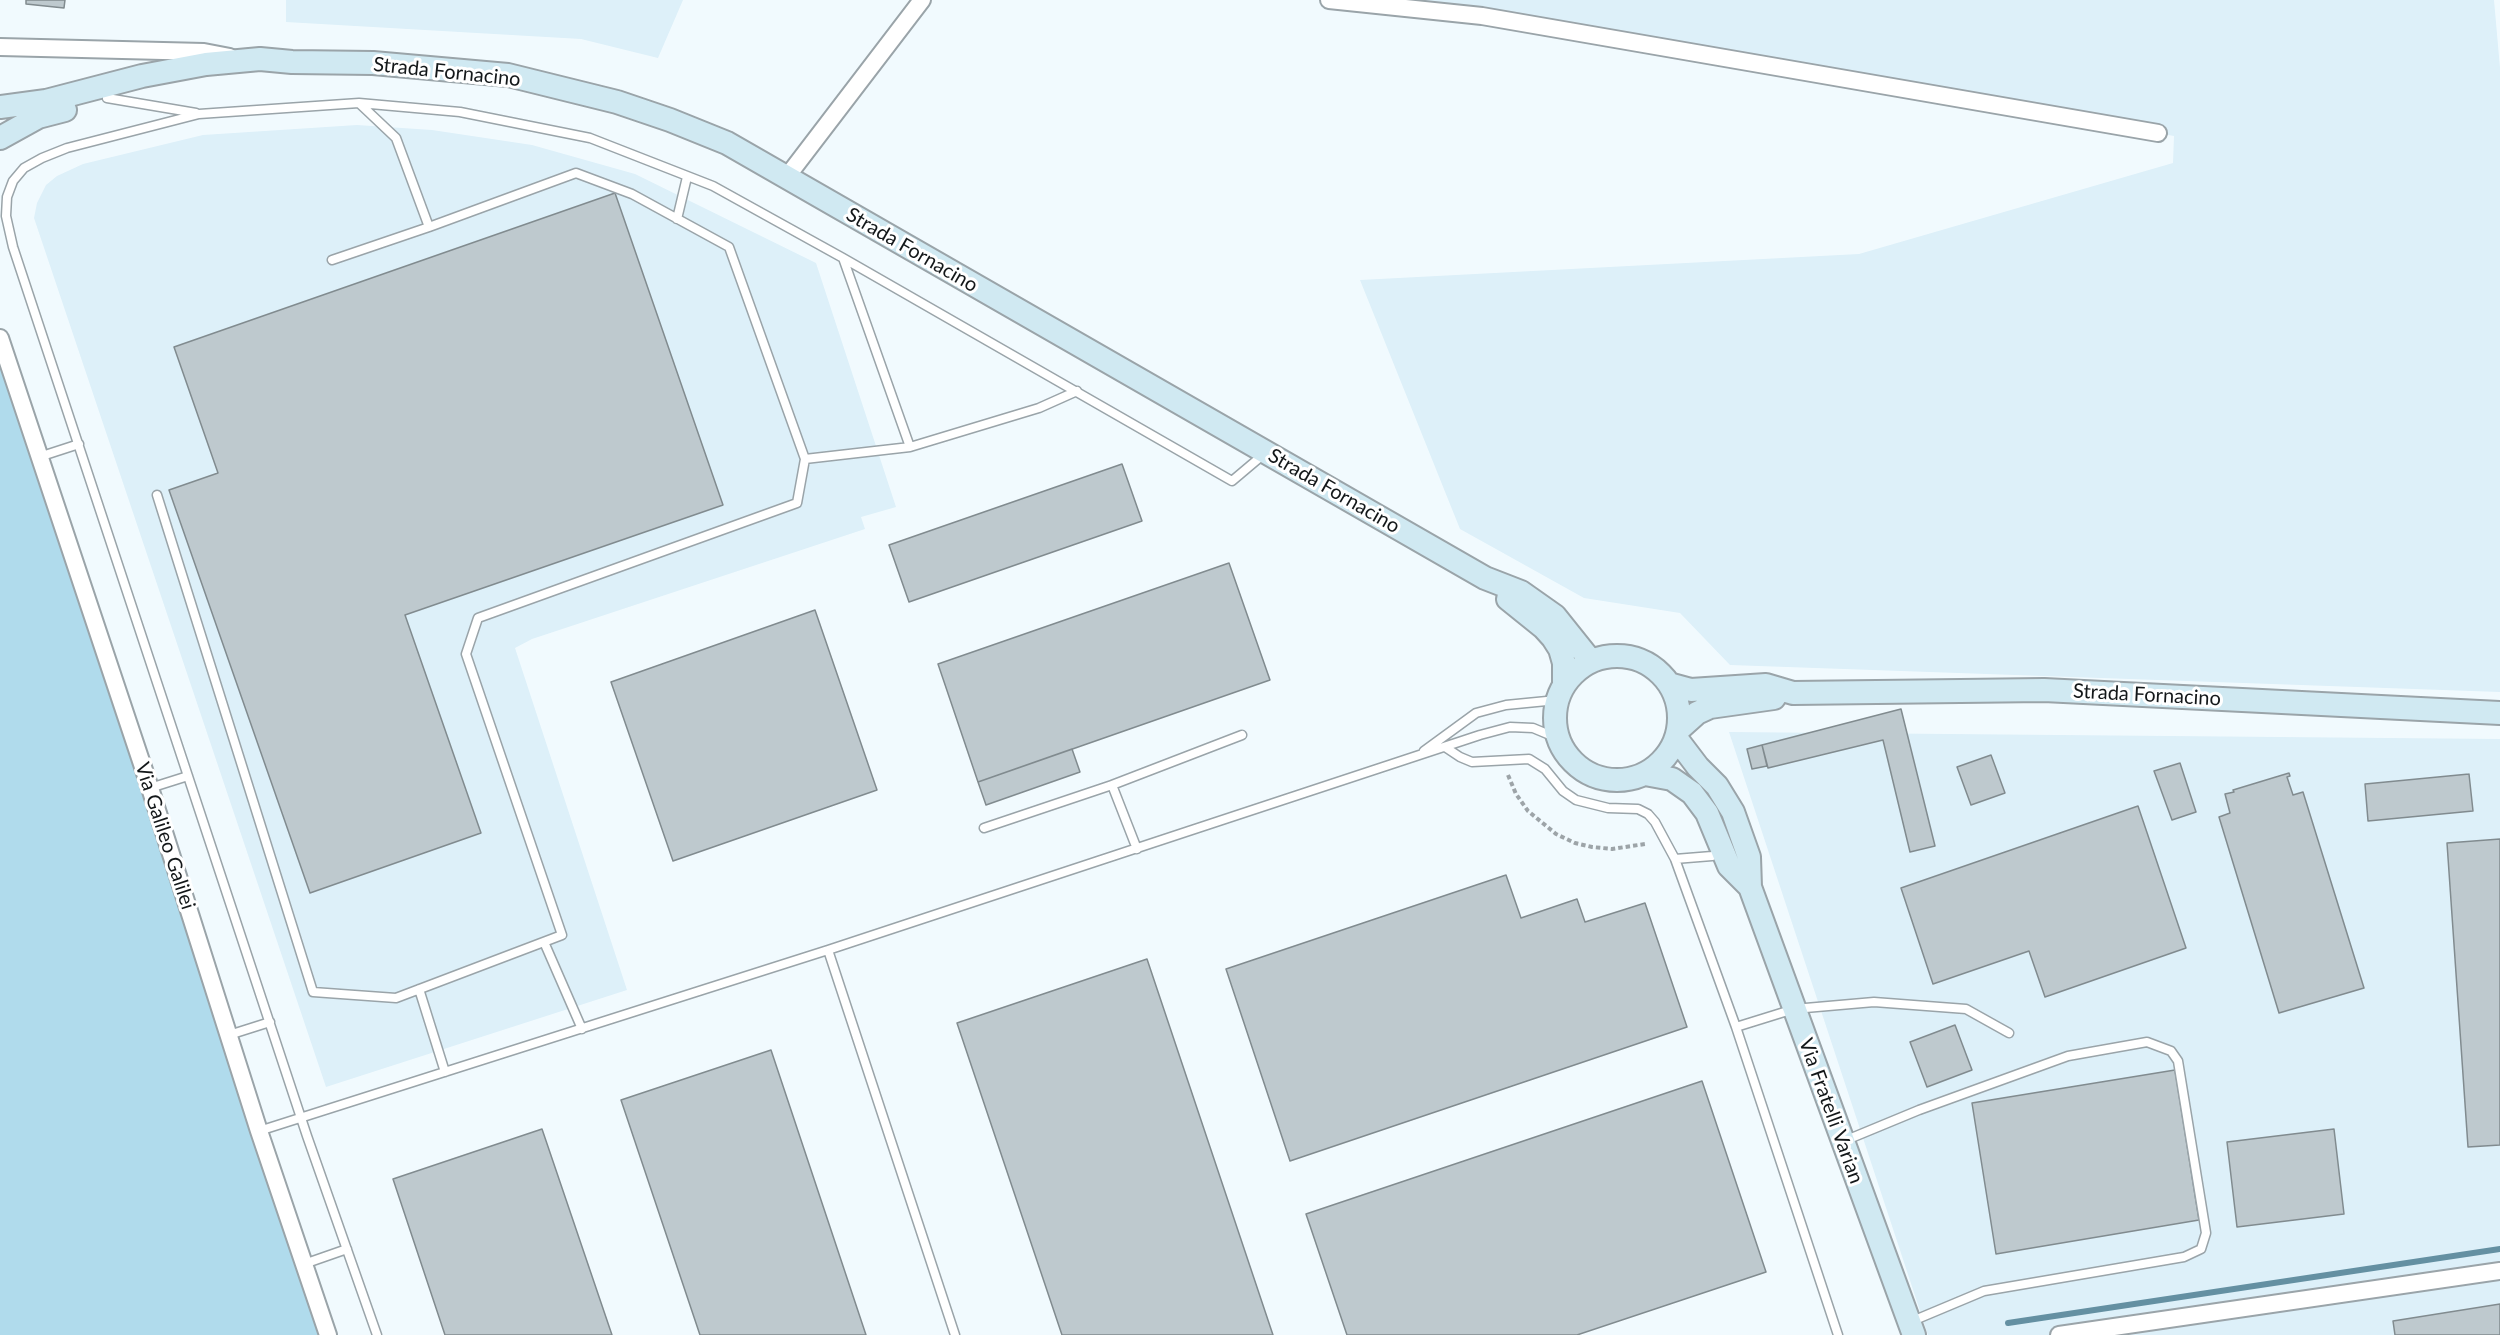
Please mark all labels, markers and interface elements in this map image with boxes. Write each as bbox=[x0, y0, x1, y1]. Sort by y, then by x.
street label: Strada Fornacino bbox=[372, 52, 522, 92]
street label: Strada Fornacino bbox=[842, 203, 982, 297]
street label: Strada Fornacino bbox=[1264, 444, 1404, 538]
street label: Strada Fornacino bbox=[2073, 679, 2221, 711]
street label: Via Galileo Galilei bbox=[130, 759, 200, 913]
street label: Via Fratelli Varian bbox=[1794, 1035, 1868, 1187]

